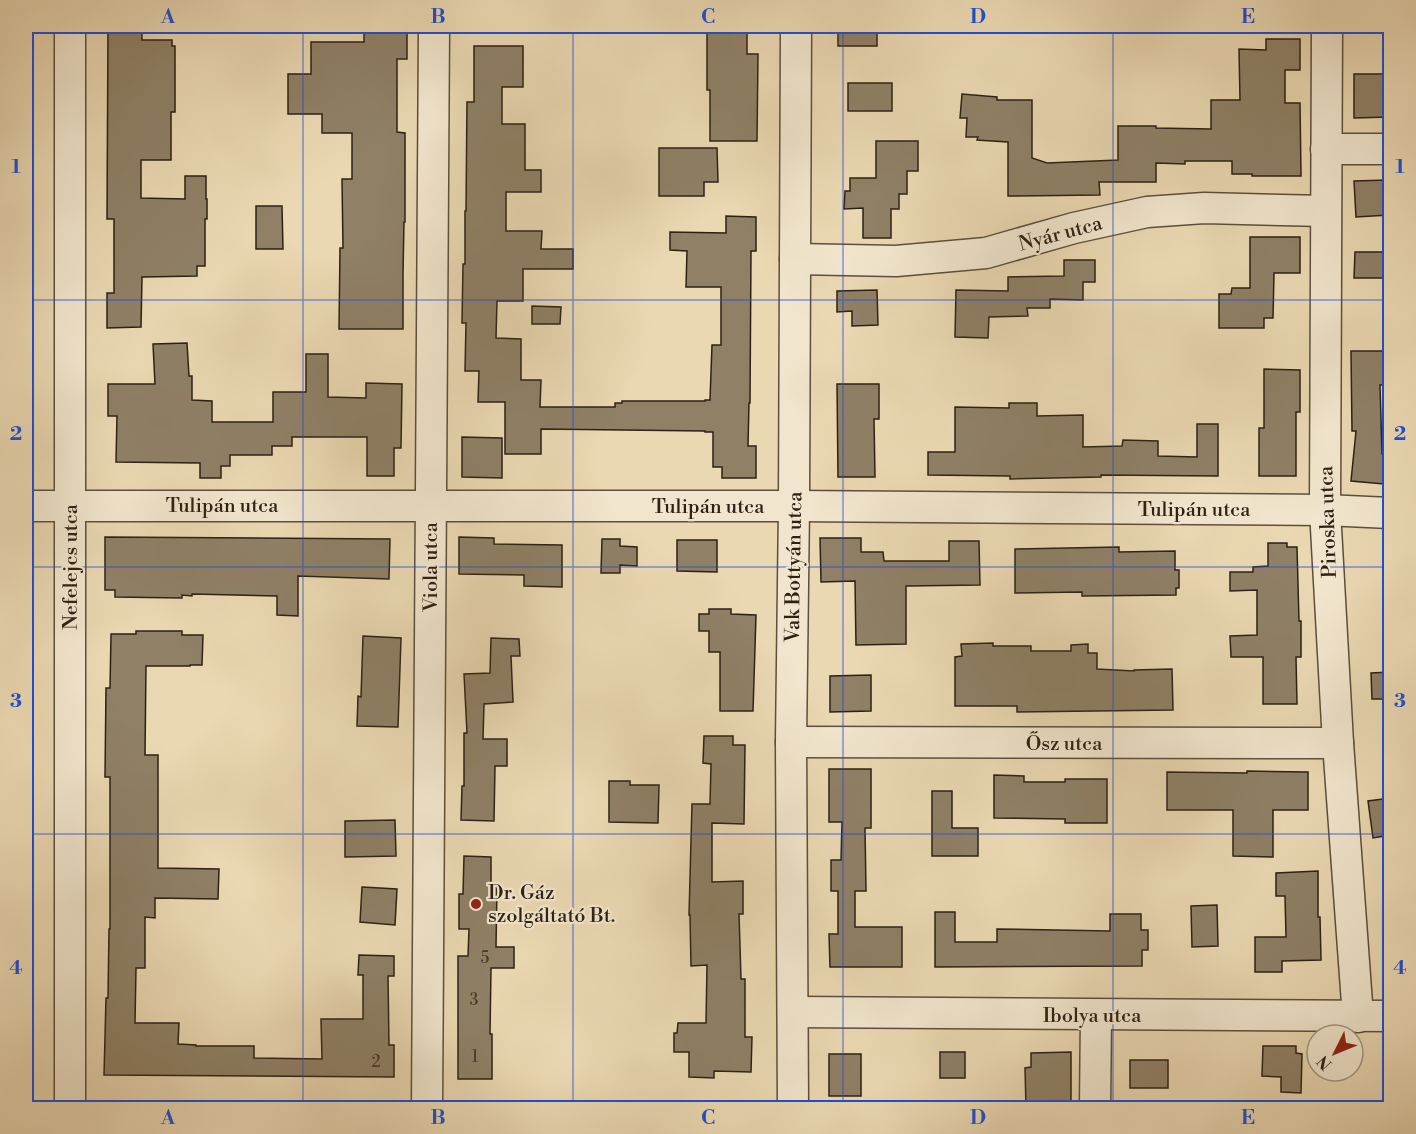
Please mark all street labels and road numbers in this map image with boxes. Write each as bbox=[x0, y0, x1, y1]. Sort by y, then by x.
street label: Nyár utca bbox=[1016, 211, 1106, 258]
street label: Piroska utca bbox=[1314, 464, 1343, 579]
street label: Vak Bottyán utca bbox=[781, 491, 808, 644]
street label: Tulipán utca bbox=[166, 494, 279, 519]
street label: Tulipán utca bbox=[652, 495, 765, 520]
street label: Tulipán utca bbox=[1138, 498, 1251, 523]
street label: Nefelejcs utca bbox=[59, 503, 84, 630]
street label: Viola utca bbox=[419, 521, 444, 613]
street label: Ősz utca bbox=[1026, 731, 1103, 757]
street label: Ibolya utca bbox=[1043, 1004, 1142, 1029]

